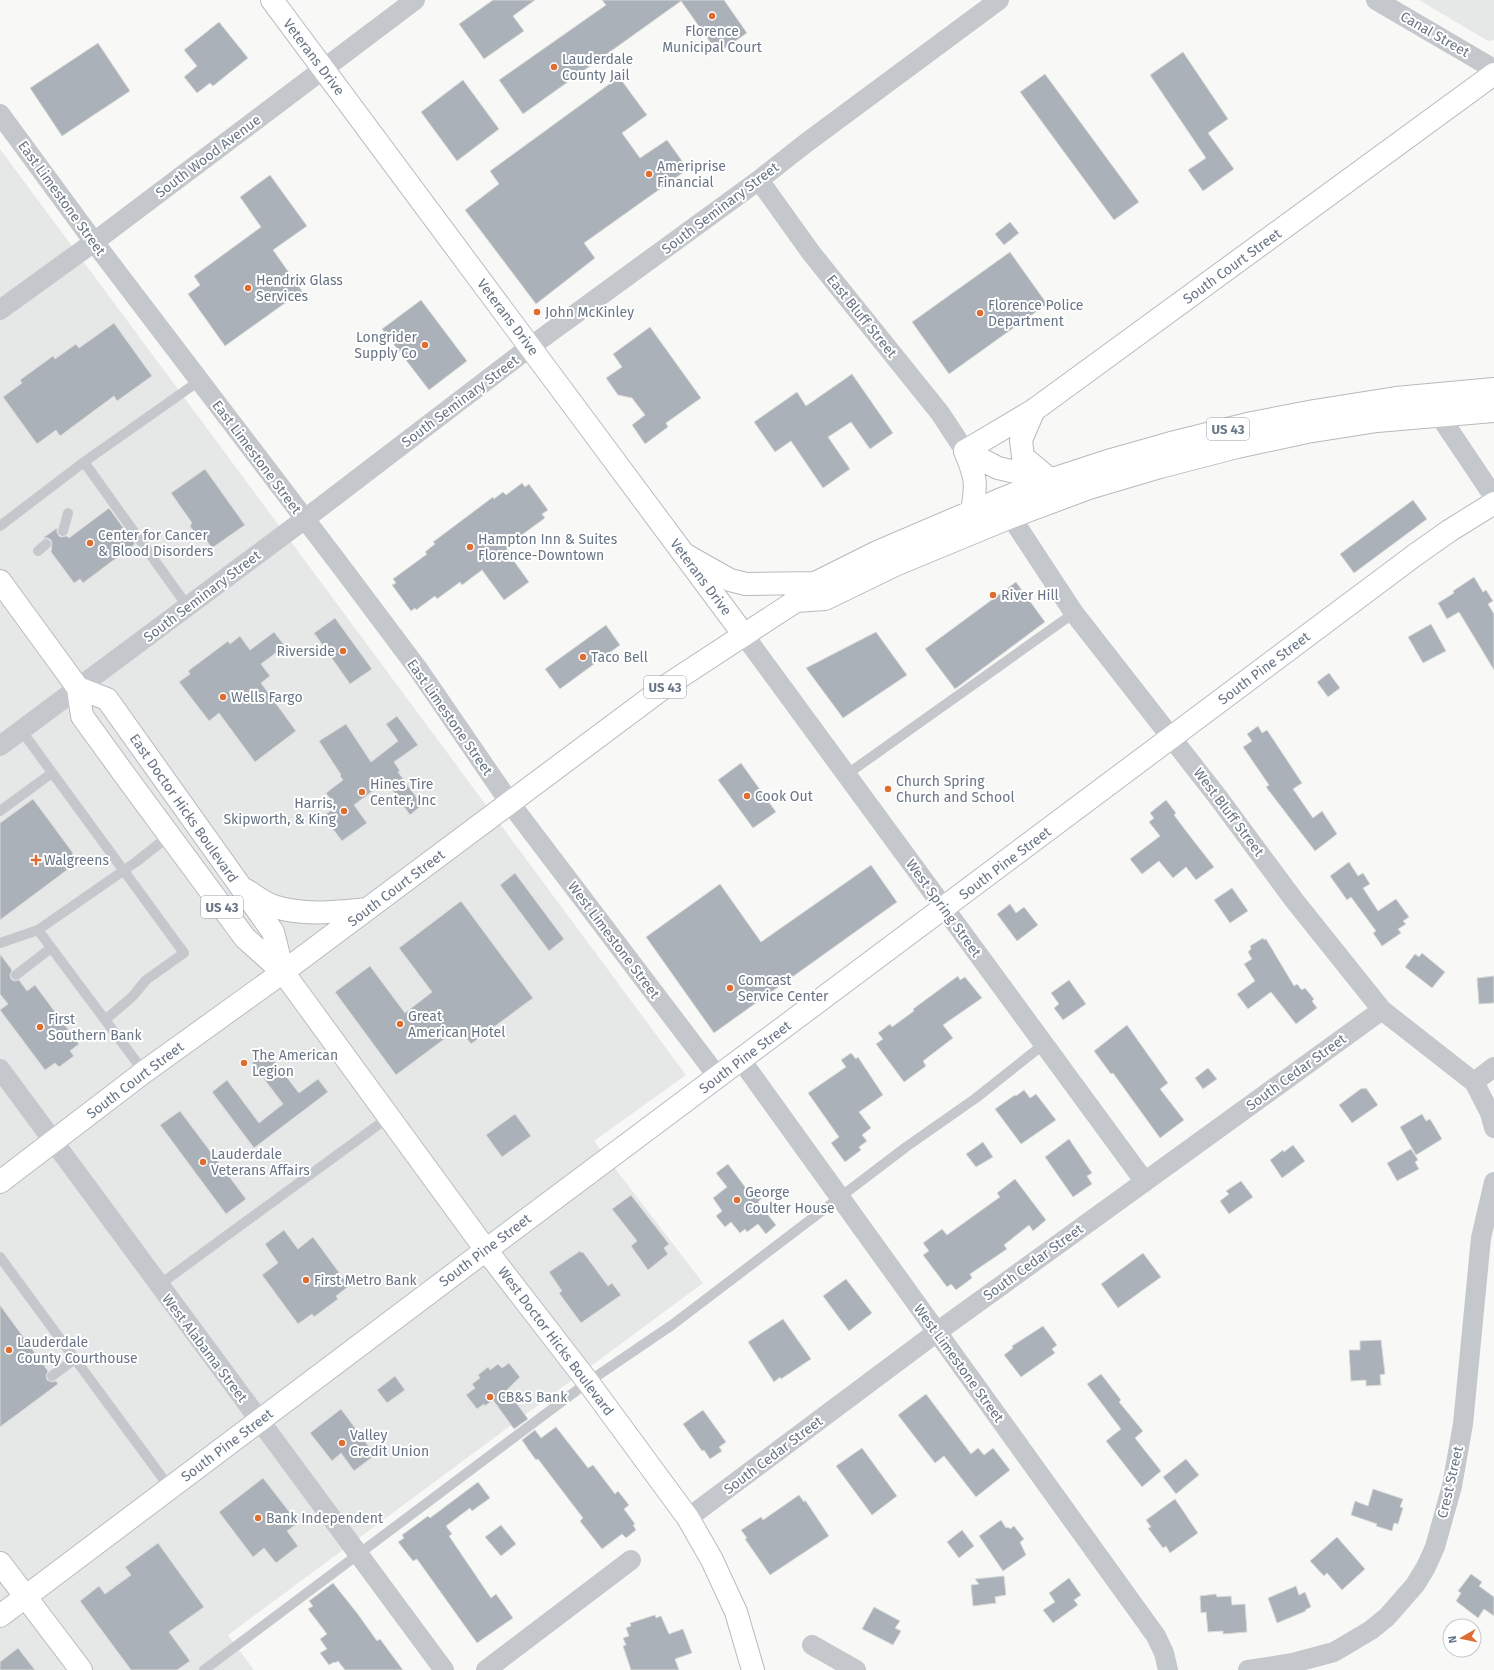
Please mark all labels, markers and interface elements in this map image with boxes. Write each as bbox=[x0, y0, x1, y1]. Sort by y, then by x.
street label: Canal Street bbox=[1397, 8, 1473, 61]
marker: Florence Municipal Court bbox=[707, 11, 717, 21]
street label: Veterans Drive bbox=[279, 16, 348, 99]
place label: Florence Municipal Court bbox=[662, 23, 763, 56]
place label: Lauderdale County Jail bbox=[562, 51, 633, 84]
marker: Lauderdale County Jail bbox=[549, 62, 559, 72]
street label: South Wood Avenue bbox=[152, 111, 264, 201]
street label: East Limestone Street bbox=[14, 138, 110, 260]
place label: Ameriprise Financial bbox=[657, 158, 726, 191]
street label: South Seminary Street bbox=[659, 158, 783, 258]
marker: Ameriprise Financial bbox=[644, 169, 654, 179]
street label: South Court Street bbox=[1180, 225, 1285, 308]
street label: East Bluff Street bbox=[823, 271, 901, 362]
place label: Hendrix Glass Services bbox=[256, 272, 343, 305]
street label: Veterans Drive bbox=[473, 276, 542, 359]
marker: Hendrix Glass Services bbox=[243, 283, 253, 293]
place label: Florence Police Department bbox=[988, 297, 1084, 330]
place label: John McKinley bbox=[545, 304, 634, 321]
marker: John McKinley bbox=[532, 307, 542, 317]
marker: Florence Police Department bbox=[975, 308, 985, 318]
place label: Longrider Supply Co bbox=[354, 329, 418, 362]
marker: Longrider Supply Co bbox=[420, 340, 430, 350]
street label: South Seminary Street bbox=[399, 351, 523, 451]
street label: East Limestone Street bbox=[208, 397, 305, 518]
road number: US 43 bbox=[1207, 418, 1249, 440]
place label: Center for Cancer & Blood Disorders bbox=[98, 527, 214, 560]
place label: Hampton Inn & Suites Florence-Downtown bbox=[478, 531, 618, 564]
street label: Veterans Drive bbox=[666, 536, 735, 619]
marker: Center for Cancer & Blood Disorders bbox=[85, 538, 95, 548]
marker: Hampton Inn & Suites Florence-Downtown bbox=[465, 542, 475, 552]
street label: South Seminary Street bbox=[141, 546, 265, 646]
place label: River Hill bbox=[1001, 587, 1059, 604]
marker: River Hill bbox=[988, 590, 998, 600]
street label: South Pine Street bbox=[1215, 628, 1314, 708]
place label: Riverside bbox=[276, 643, 335, 660]
marker: Riverside bbox=[338, 646, 348, 656]
place label: Taco Bell bbox=[591, 649, 648, 666]
marker: Taco Bell bbox=[578, 652, 588, 662]
street label: East Limestone Street bbox=[403, 656, 497, 779]
road number: US 43 bbox=[644, 676, 686, 698]
place label: Wells Fargo bbox=[231, 689, 303, 706]
marker: Wells Fargo bbox=[218, 692, 228, 702]
street label: East Doctor Hicks Boulevard bbox=[126, 731, 242, 886]
street label: West Bluff Street bbox=[1190, 765, 1268, 861]
place label: Church Spring Church and School bbox=[896, 773, 1015, 806]
place label: Hines Tire Center, Inc bbox=[370, 776, 437, 809]
marker: Church Spring Church and School bbox=[883, 784, 893, 794]
marker: Hines Tire Center, Inc bbox=[357, 787, 367, 797]
place label: Cook Out bbox=[755, 788, 814, 805]
marker: Cook Out bbox=[742, 791, 752, 801]
place label: Harris, Skipworth, & King bbox=[223, 795, 337, 828]
marker: Harris, Skipworth, & King bbox=[339, 806, 349, 816]
street label: South Pine Street bbox=[956, 823, 1055, 903]
street label: South Court Street bbox=[344, 846, 449, 930]
place label: Walgreens bbox=[44, 852, 109, 869]
marker: Walgreens bbox=[31, 855, 41, 865]
street label: West Spring Street bbox=[902, 856, 985, 961]
street label: West Limestone Street bbox=[564, 878, 664, 1003]
road number: US 43 bbox=[201, 896, 243, 918]
place label: Comcast Service Center bbox=[738, 972, 829, 1005]
marker: Comcast Service Center bbox=[725, 983, 735, 993]
place label: Great American Hotel bbox=[408, 1008, 505, 1041]
place label: First Southern Bank bbox=[48, 1011, 142, 1044]
street label: South Pine Street bbox=[696, 1017, 795, 1097]
marker: Great American Hotel bbox=[395, 1019, 405, 1029]
marker: First Southern Bank bbox=[35, 1022, 45, 1032]
street label: South Cedar Street bbox=[1243, 1030, 1350, 1114]
street label: South Court Street bbox=[83, 1038, 188, 1122]
place label: The American Legion bbox=[252, 1047, 338, 1080]
marker: The American Legion bbox=[239, 1058, 249, 1068]
place label: Lauderdale Veterans Affairs bbox=[211, 1146, 310, 1179]
marker: Lauderdale Veterans Affairs bbox=[198, 1157, 208, 1167]
place label: George Coulter House bbox=[745, 1184, 835, 1217]
marker: George Coulter House bbox=[732, 1195, 742, 1205]
street label: South Pine Street bbox=[436, 1210, 535, 1290]
street label: South Cedar Street bbox=[980, 1220, 1087, 1304]
street label: West Doctor Hicks Boulevard bbox=[494, 1264, 617, 1419]
place label: First Metro Bank bbox=[314, 1272, 418, 1289]
marker: First Metro Bank bbox=[301, 1275, 311, 1285]
street label: West Alabama Street bbox=[158, 1291, 251, 1407]
street label: West Limestone Street bbox=[910, 1301, 1008, 1426]
place label: Lauderdale County Courthouse bbox=[17, 1334, 138, 1367]
marker: Lauderdale County Courthouse bbox=[4, 1345, 14, 1355]
place label: CB&S Bank bbox=[498, 1389, 568, 1406]
marker: CB&S Bank bbox=[485, 1392, 495, 1402]
street label: South Pine Street bbox=[178, 1405, 277, 1485]
street label: South Cedar Street bbox=[721, 1412, 827, 1498]
place label: Valley Credit Union bbox=[350, 1427, 429, 1460]
marker: Valley Credit Union bbox=[337, 1438, 347, 1448]
street label: Crest Street bbox=[1434, 1443, 1467, 1520]
place label: Bank Independent bbox=[266, 1510, 384, 1527]
marker: Bank Independent bbox=[253, 1513, 263, 1523]
north arrow bbox=[1442, 1618, 1482, 1658]
text: N bbox=[1446, 1635, 1460, 1644]

